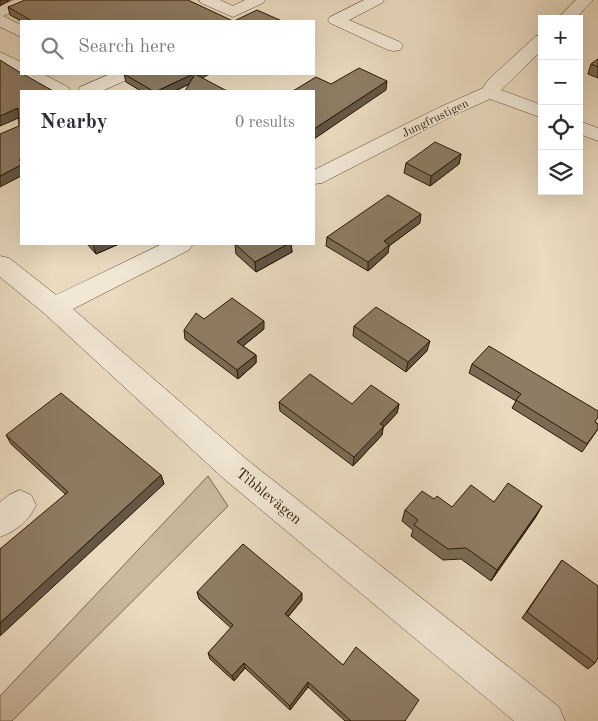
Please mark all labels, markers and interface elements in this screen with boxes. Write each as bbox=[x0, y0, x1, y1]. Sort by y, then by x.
map controls bbox=[538, 15, 583, 195]
button: + bbox=[538, 15, 583, 60]
search box bbox=[20, 20, 315, 75]
icon: search bbox=[38, 34, 66, 62]
text: Search here bbox=[78, 38, 175, 57]
button: − bbox=[538, 60, 583, 105]
street label: Jungfrustigen bbox=[400, 97, 471, 140]
button: locate bbox=[538, 105, 583, 150]
text: Nearby bbox=[40, 112, 108, 133]
text: 0 results bbox=[235, 115, 295, 131]
button: layers bbox=[538, 150, 583, 195]
street label: Tibblevägen bbox=[232, 466, 304, 528]

